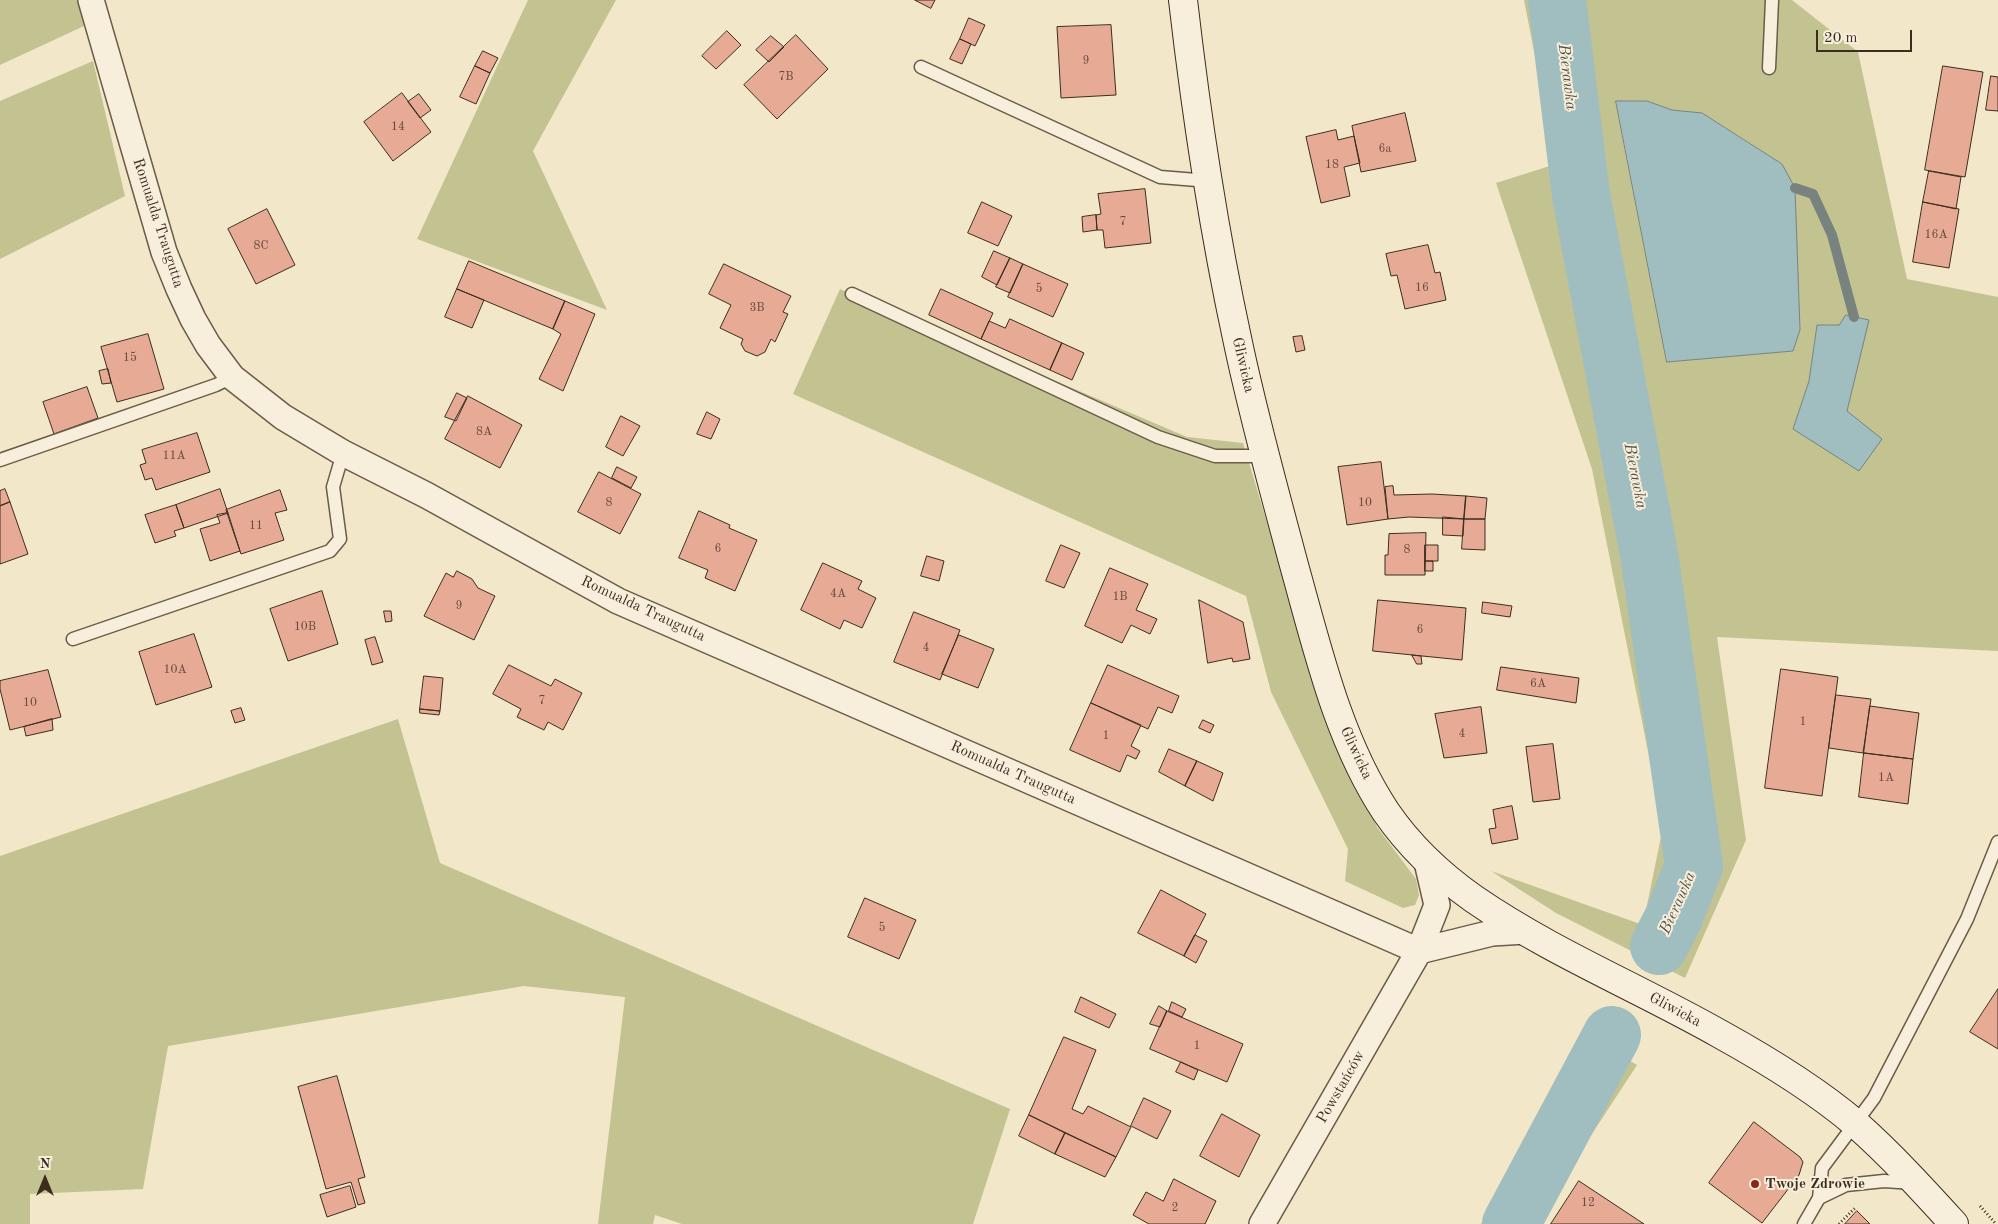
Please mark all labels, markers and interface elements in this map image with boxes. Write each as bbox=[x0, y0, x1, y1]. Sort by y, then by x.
scale bar bbox=[1818, 20, 1914, 52]
text: 20 m bbox=[1824, 31, 1858, 46]
water label: Bierawka bbox=[1553, 43, 1581, 111]
house number: 9 bbox=[1083, 54, 1089, 68]
house number: 7B bbox=[778, 70, 794, 84]
house number: 14 bbox=[391, 120, 405, 134]
house number: 6a bbox=[1379, 142, 1391, 156]
street label: Romualda Traugutta bbox=[129, 156, 187, 290]
house number: 18 bbox=[1325, 158, 1339, 172]
house number: 7 bbox=[1120, 215, 1126, 229]
house number: 16A bbox=[1924, 228, 1948, 242]
house number: 8C bbox=[254, 239, 268, 253]
house number: 16 bbox=[1415, 281, 1429, 295]
house number: 5 bbox=[1036, 282, 1042, 296]
house number: 3B bbox=[749, 301, 765, 315]
street label: Gliwicka bbox=[1228, 336, 1258, 394]
house number: 15 bbox=[123, 351, 137, 365]
house number: 8A bbox=[476, 425, 492, 439]
water label: Bierawka bbox=[1619, 442, 1651, 510]
house number: 11A bbox=[162, 449, 186, 463]
house number: 8 bbox=[606, 496, 612, 510]
house number: 10 bbox=[1358, 496, 1372, 510]
house number: 11 bbox=[249, 519, 263, 533]
house number: 6 bbox=[715, 542, 721, 556]
house number: 8 bbox=[1404, 543, 1410, 557]
street label: Romualda Traugutta bbox=[578, 572, 708, 646]
house number: 4A bbox=[830, 587, 846, 601]
house number: 1B bbox=[1112, 590, 1128, 604]
house number: 9 bbox=[456, 599, 462, 613]
house number: 10B bbox=[294, 620, 316, 634]
house number: 6 bbox=[1417, 623, 1423, 637]
house number: 4 bbox=[923, 641, 929, 655]
house number: 10A bbox=[163, 663, 187, 677]
house number: 6A bbox=[1530, 677, 1546, 691]
house number: 7 bbox=[539, 694, 545, 708]
house number: 10 bbox=[23, 696, 37, 710]
house number: 1 bbox=[1800, 715, 1806, 729]
street label: Gliwicka bbox=[1336, 724, 1376, 782]
house number: 4 bbox=[1459, 727, 1465, 741]
house number: 1 bbox=[1103, 729, 1109, 743]
street label: Romualda Traugutta bbox=[948, 737, 1078, 809]
house number: 1A bbox=[1878, 771, 1894, 785]
water label: Bierawka bbox=[1656, 869, 1700, 937]
house number: 5 bbox=[879, 921, 885, 935]
street label: Gliwicka bbox=[1646, 989, 1704, 1031]
house number: 1 bbox=[1194, 1039, 1200, 1053]
street label: Powstańców bbox=[1313, 1047, 1369, 1127]
north arrow bbox=[20, 1154, 70, 1204]
text: N bbox=[40, 1157, 50, 1171]
place label: Twoje Zdrowie bbox=[1765, 1175, 1865, 1193]
marker: Twoje Zdrowie bbox=[1749, 1178, 1761, 1190]
house number: 12 bbox=[1581, 1196, 1595, 1210]
house number: 2 bbox=[1172, 1201, 1178, 1215]

